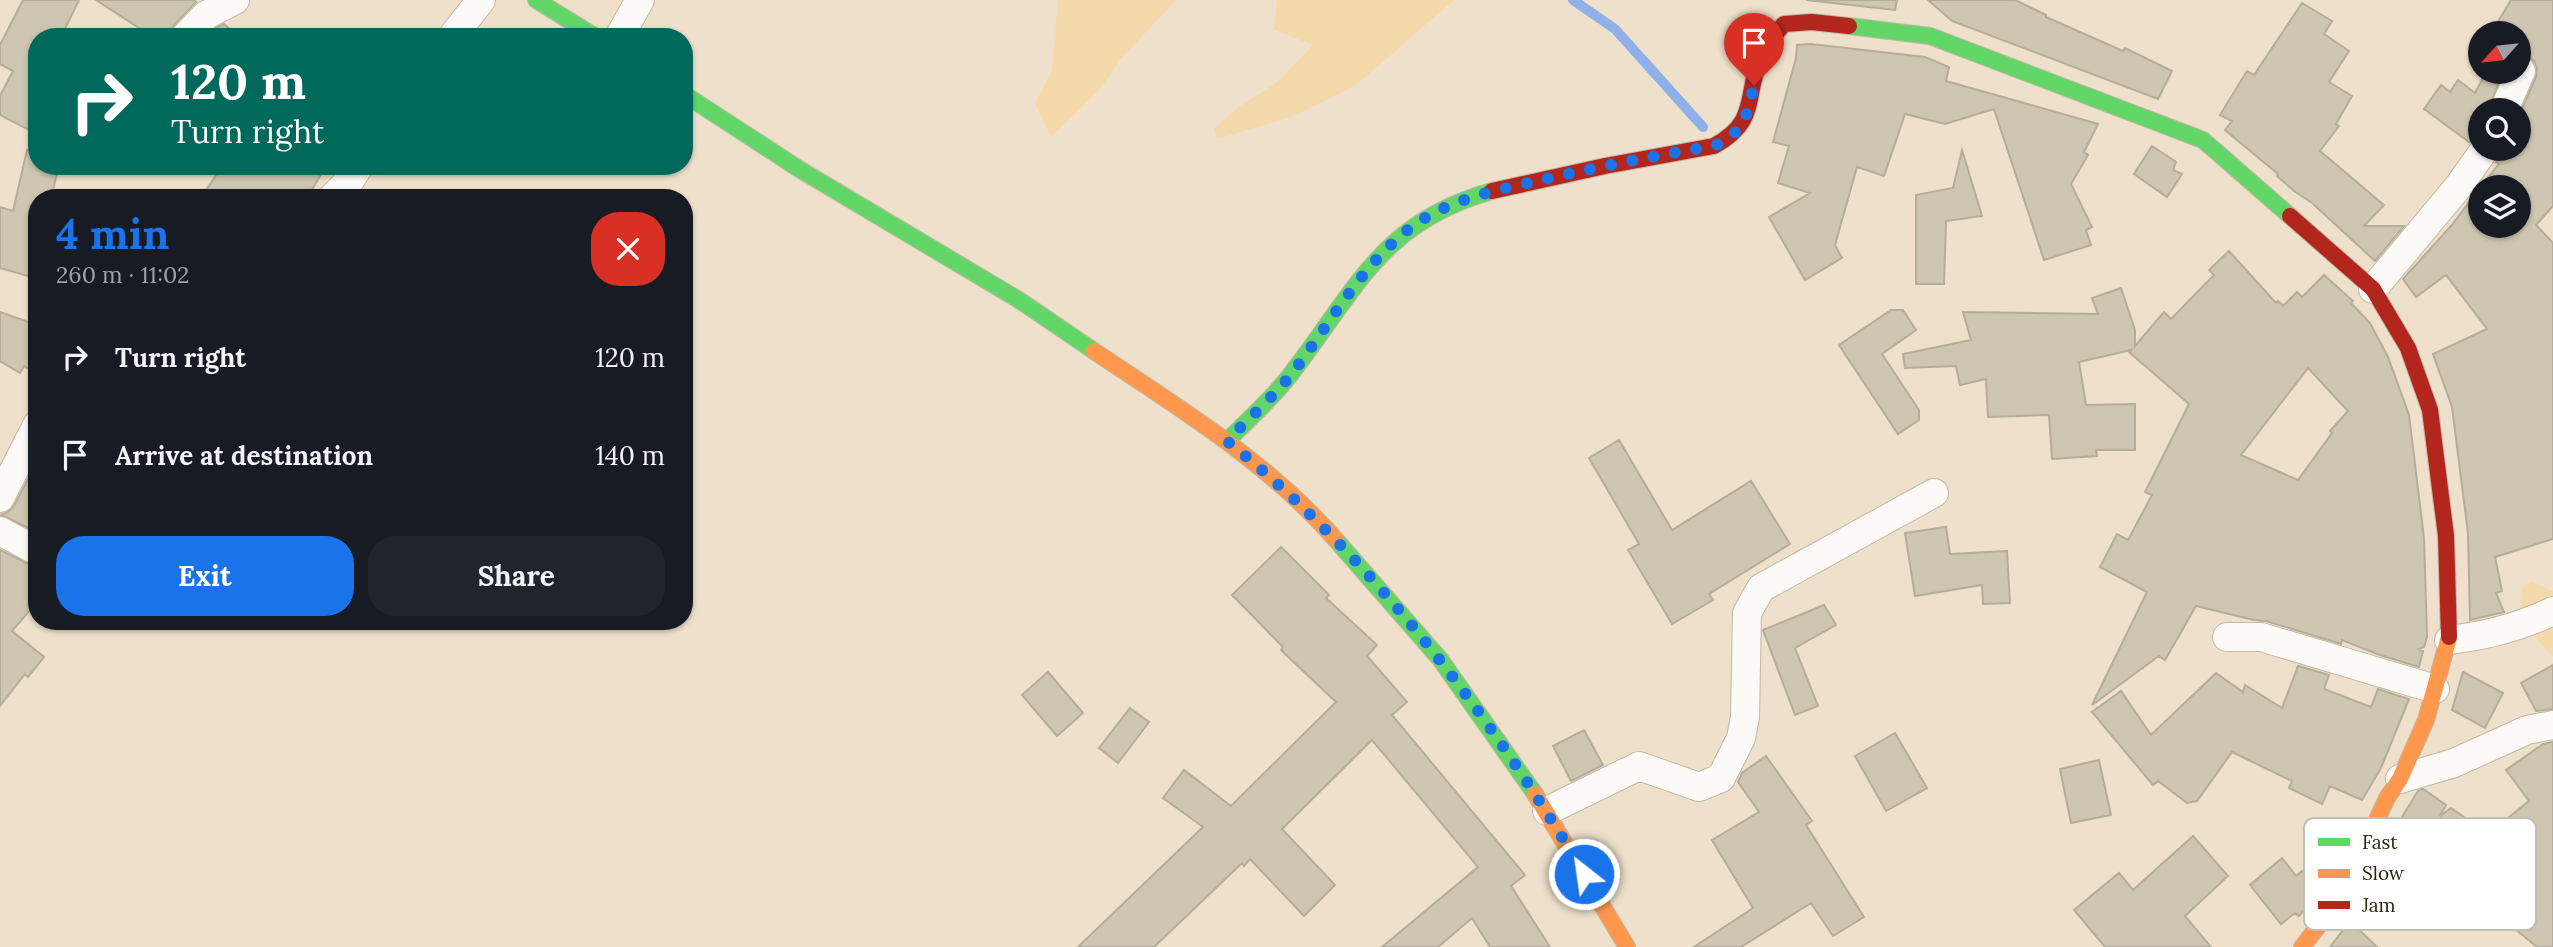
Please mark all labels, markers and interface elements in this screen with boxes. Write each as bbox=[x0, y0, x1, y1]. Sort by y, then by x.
pin bbox=[1724, 13, 1784, 85]
north arrow bbox=[2468, 21, 2530, 84]
map controls bbox=[2468, 21, 2531, 238]
icon: arrive bbox=[1735, 24, 1773, 62]
text: 120 m bbox=[171, 50, 306, 112]
icon: right bbox=[56, 56, 147, 147]
button: search bbox=[2468, 98, 2531, 161]
text: Turn right bbox=[171, 111, 324, 152]
button: layers bbox=[2468, 175, 2531, 238]
text: 4 min bbox=[56, 207, 169, 261]
button: close bbox=[591, 212, 665, 286]
text: 260 m · 11:02 bbox=[56, 260, 189, 289]
icon: right bbox=[56, 338, 94, 376]
text: Turn right bbox=[115, 341, 246, 374]
text: 120 m bbox=[595, 341, 665, 374]
icon: arrive bbox=[56, 436, 94, 474]
text: Arrive at destination bbox=[115, 439, 373, 472]
text: 140 m bbox=[595, 439, 665, 472]
button: Exit bbox=[56, 536, 354, 616]
button: Share bbox=[368, 536, 665, 616]
legend bbox=[2304, 818, 2536, 930]
text: Fast bbox=[2362, 830, 2398, 854]
position arrow bbox=[1547, 837, 1621, 911]
text: Slow bbox=[2362, 861, 2405, 885]
text: Jam bbox=[2361, 893, 2396, 917]

